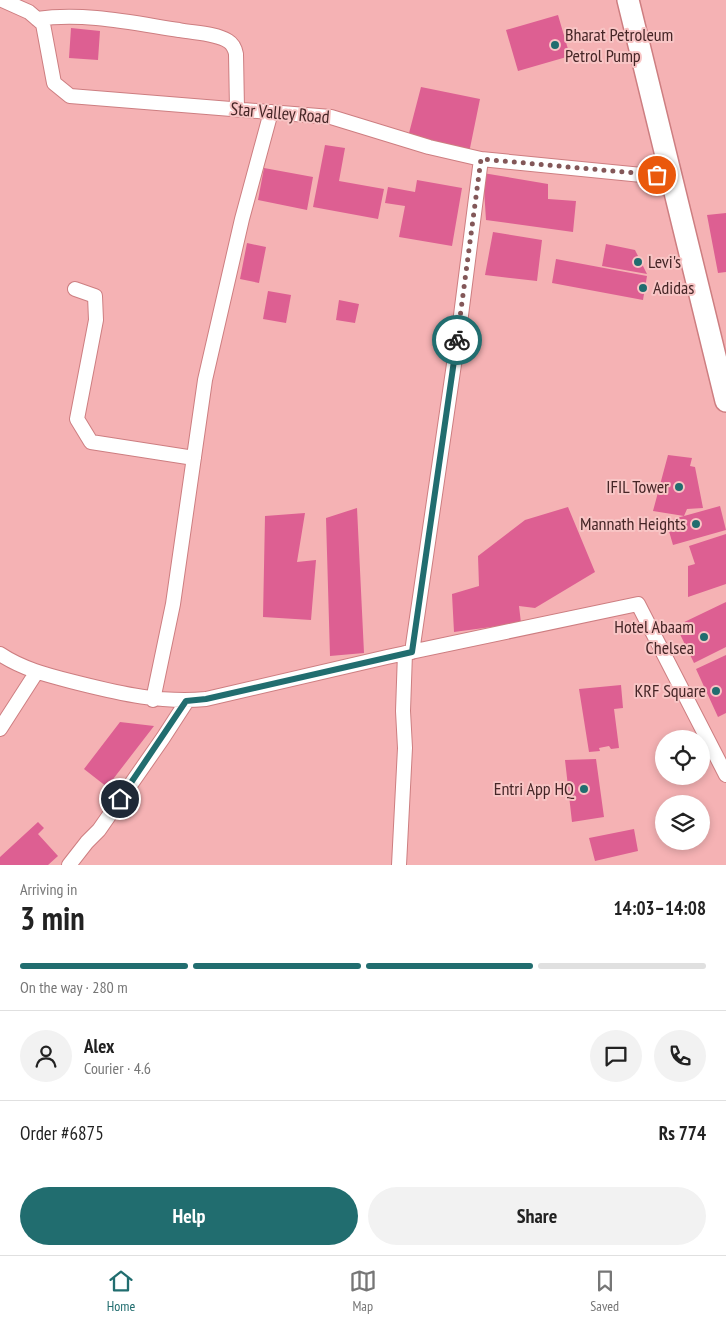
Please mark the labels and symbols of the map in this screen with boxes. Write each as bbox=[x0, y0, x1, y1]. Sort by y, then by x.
place label: Bharat Petroleum Petrol Pump bbox=[565, 23, 673, 67]
marker: Bharat Petroleum Petrol Pump bbox=[549, 39, 561, 51]
street label: Star Valley Road bbox=[230, 97, 330, 128]
pin bbox=[636, 154, 678, 196]
place label: Levi's bbox=[648, 250, 681, 273]
marker: Levi's bbox=[632, 256, 644, 268]
place label: Adidas bbox=[653, 276, 694, 299]
marker: Adidas bbox=[637, 282, 649, 294]
courier bbox=[432, 315, 482, 365]
place label: IFIL Tower bbox=[606, 475, 669, 498]
marker: IFIL Tower bbox=[673, 481, 685, 493]
place label: Mannath Heights bbox=[580, 512, 686, 535]
marker: Mannath Heights bbox=[690, 518, 702, 530]
place label: Hotel Abaam Chelsea bbox=[614, 615, 694, 659]
marker: Hotel Abaam Chelsea bbox=[698, 631, 710, 643]
place label: KRF Square bbox=[634, 679, 706, 702]
marker: KRF Square bbox=[710, 685, 722, 697]
place label: Entri App HQ bbox=[494, 777, 575, 800]
pin bbox=[99, 778, 141, 820]
marker: Entri App HQ bbox=[578, 783, 590, 795]

